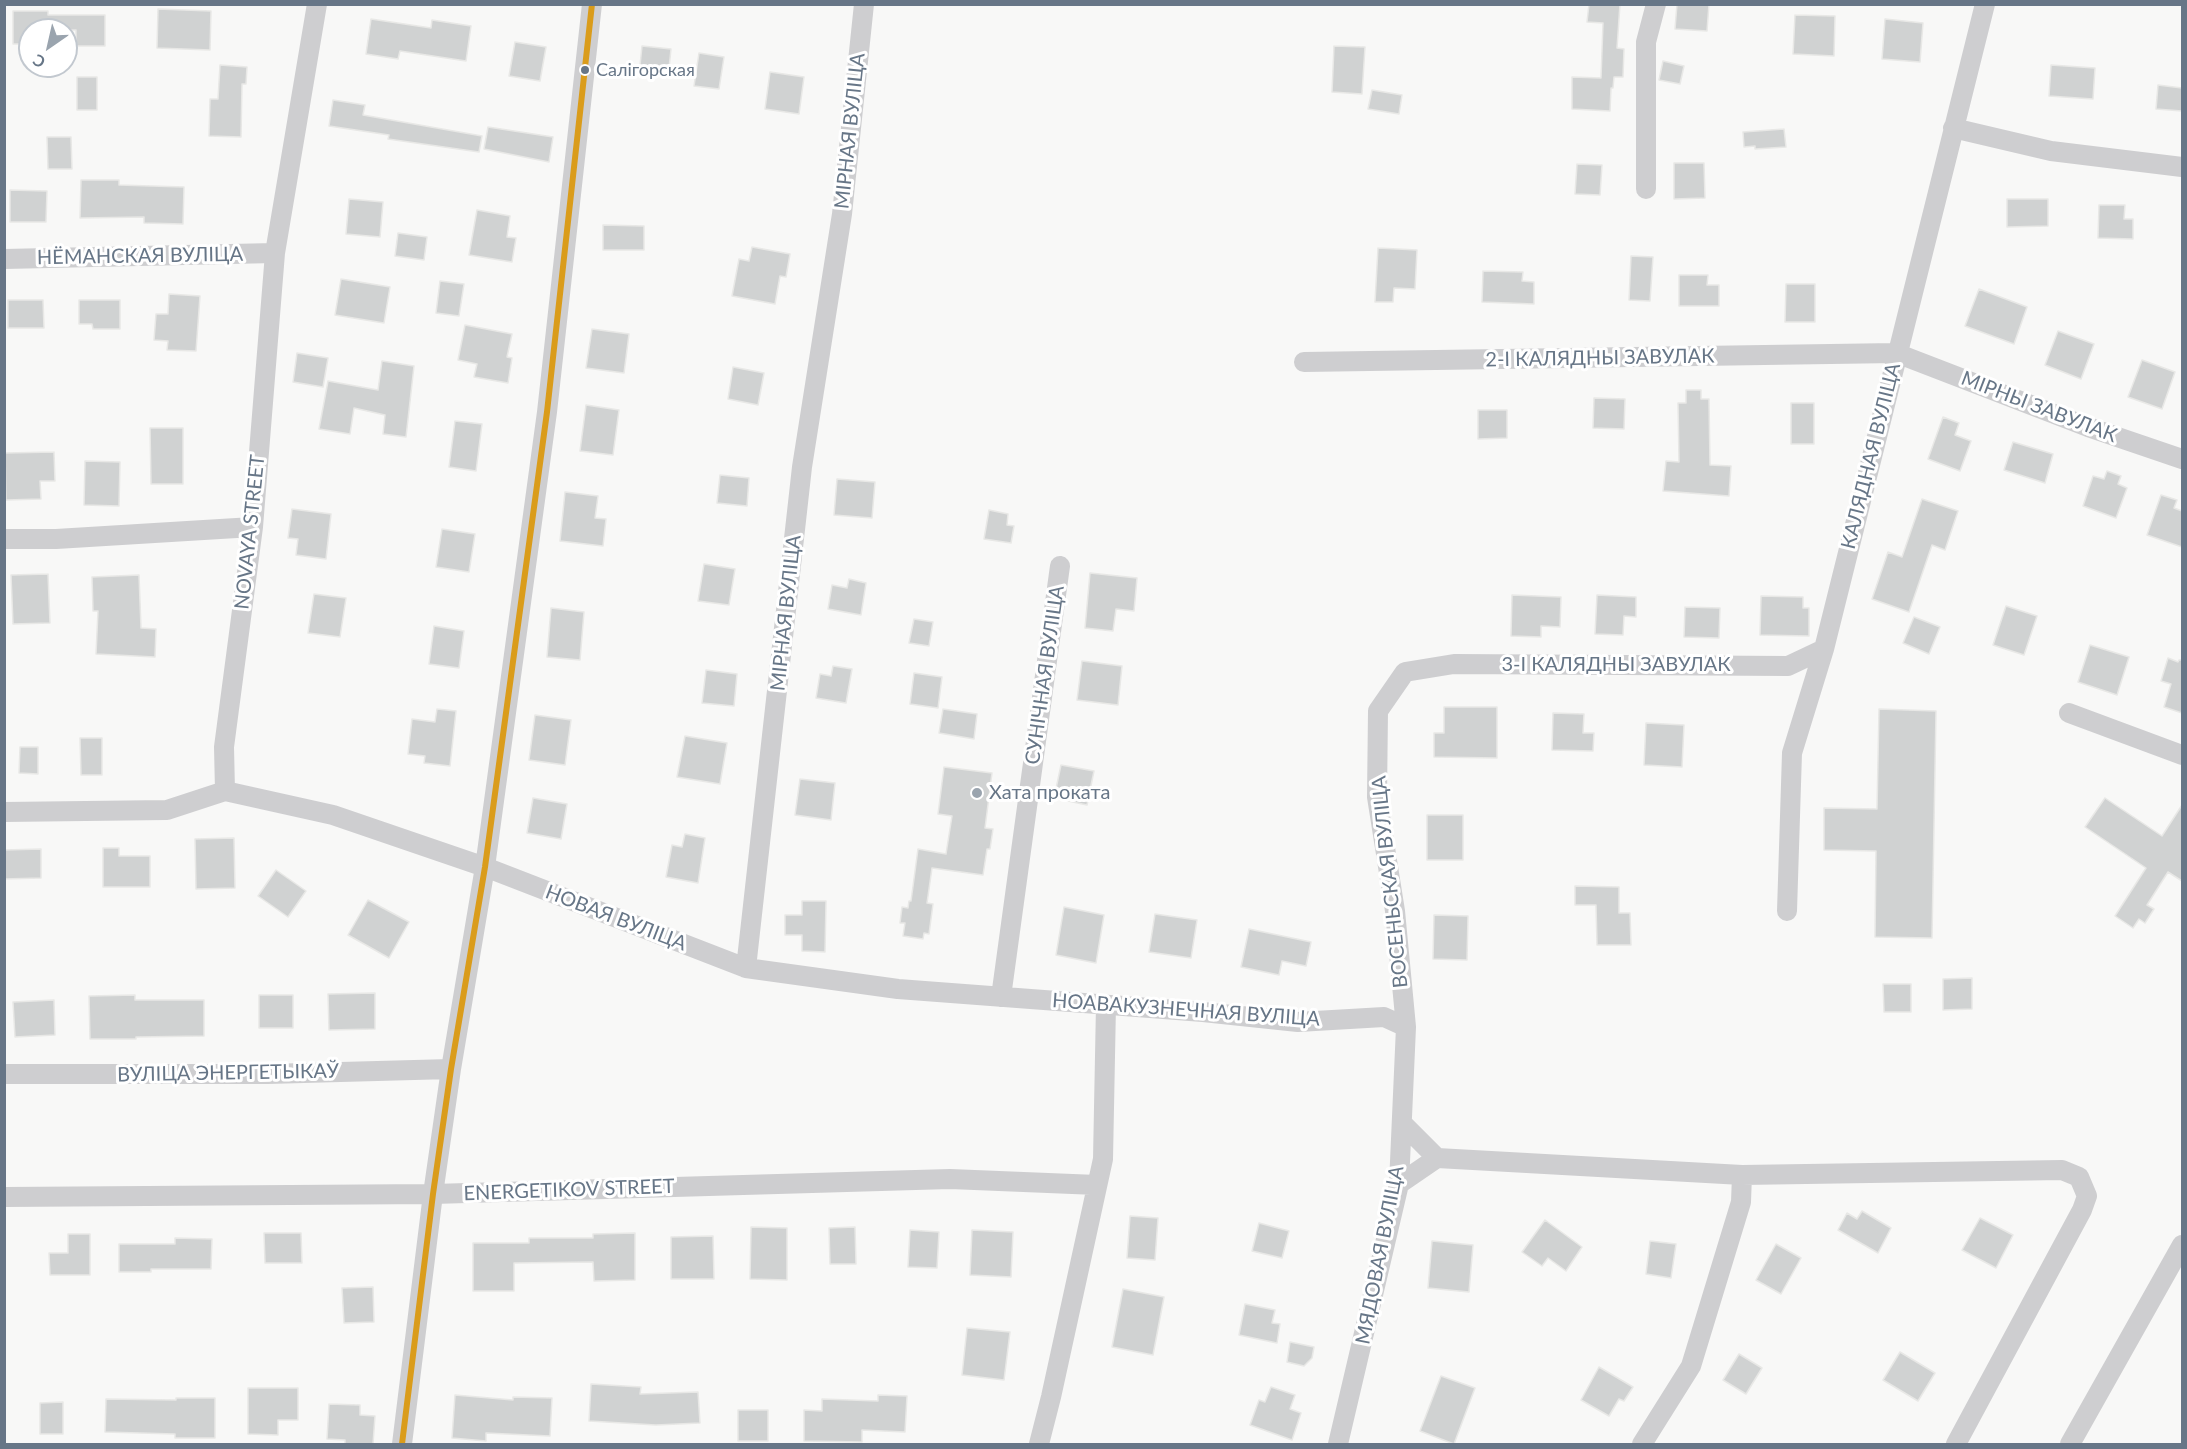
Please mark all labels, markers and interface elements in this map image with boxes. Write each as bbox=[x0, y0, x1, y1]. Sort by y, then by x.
north arrow bbox=[18, 18, 78, 78]
text: С bbox=[29, 51, 48, 73]
street label: МІРНАЯ ВУЛІЦА bbox=[830, 52, 870, 210]
place label: Салігорская bbox=[596, 59, 695, 81]
marker: Салігорская bbox=[579, 64, 591, 76]
street label: НЁМАНСКАЯ ВУЛІЦА bbox=[37, 242, 243, 270]
street label: 2-І КАЛЯДНЫ ЗАВУЛАК bbox=[1485, 344, 1715, 372]
street label: КАЛЯДНАЯ ВУЛІЦА bbox=[1836, 360, 1906, 552]
street label: МІРНЫ ЗАВУЛАК bbox=[1958, 366, 2120, 448]
street label: NOVAYA STREET bbox=[230, 454, 270, 610]
street label: МІРНАЯ ВУЛІЦА bbox=[766, 534, 806, 692]
street label: СУНІЧНАЯ ВУЛІЦА bbox=[1021, 584, 1069, 766]
street label: 3-І КАЛЯДНЫ ЗАВУЛАК bbox=[1501, 653, 1731, 677]
street label: ВОСЕНЬСКАЯ ВУЛІЦА bbox=[1367, 775, 1413, 989]
place label: Хата проката bbox=[989, 781, 1110, 805]
marker: Хата проката bbox=[970, 786, 984, 800]
street label: НОВАЯ ВУЛІЦА bbox=[542, 880, 690, 956]
street label: НОАВАКУЗНЕЧНАЯ ВУЛІЦА bbox=[1051, 989, 1321, 1031]
street label: ВУЛІЦА ЭНЕРГЕТЫКАЎ bbox=[117, 1059, 339, 1087]
street label: МЯДОВАЯ ВУЛІЦА bbox=[1351, 1164, 1409, 1346]
street label: ENERGETIKOV STREET bbox=[463, 1174, 675, 1206]

